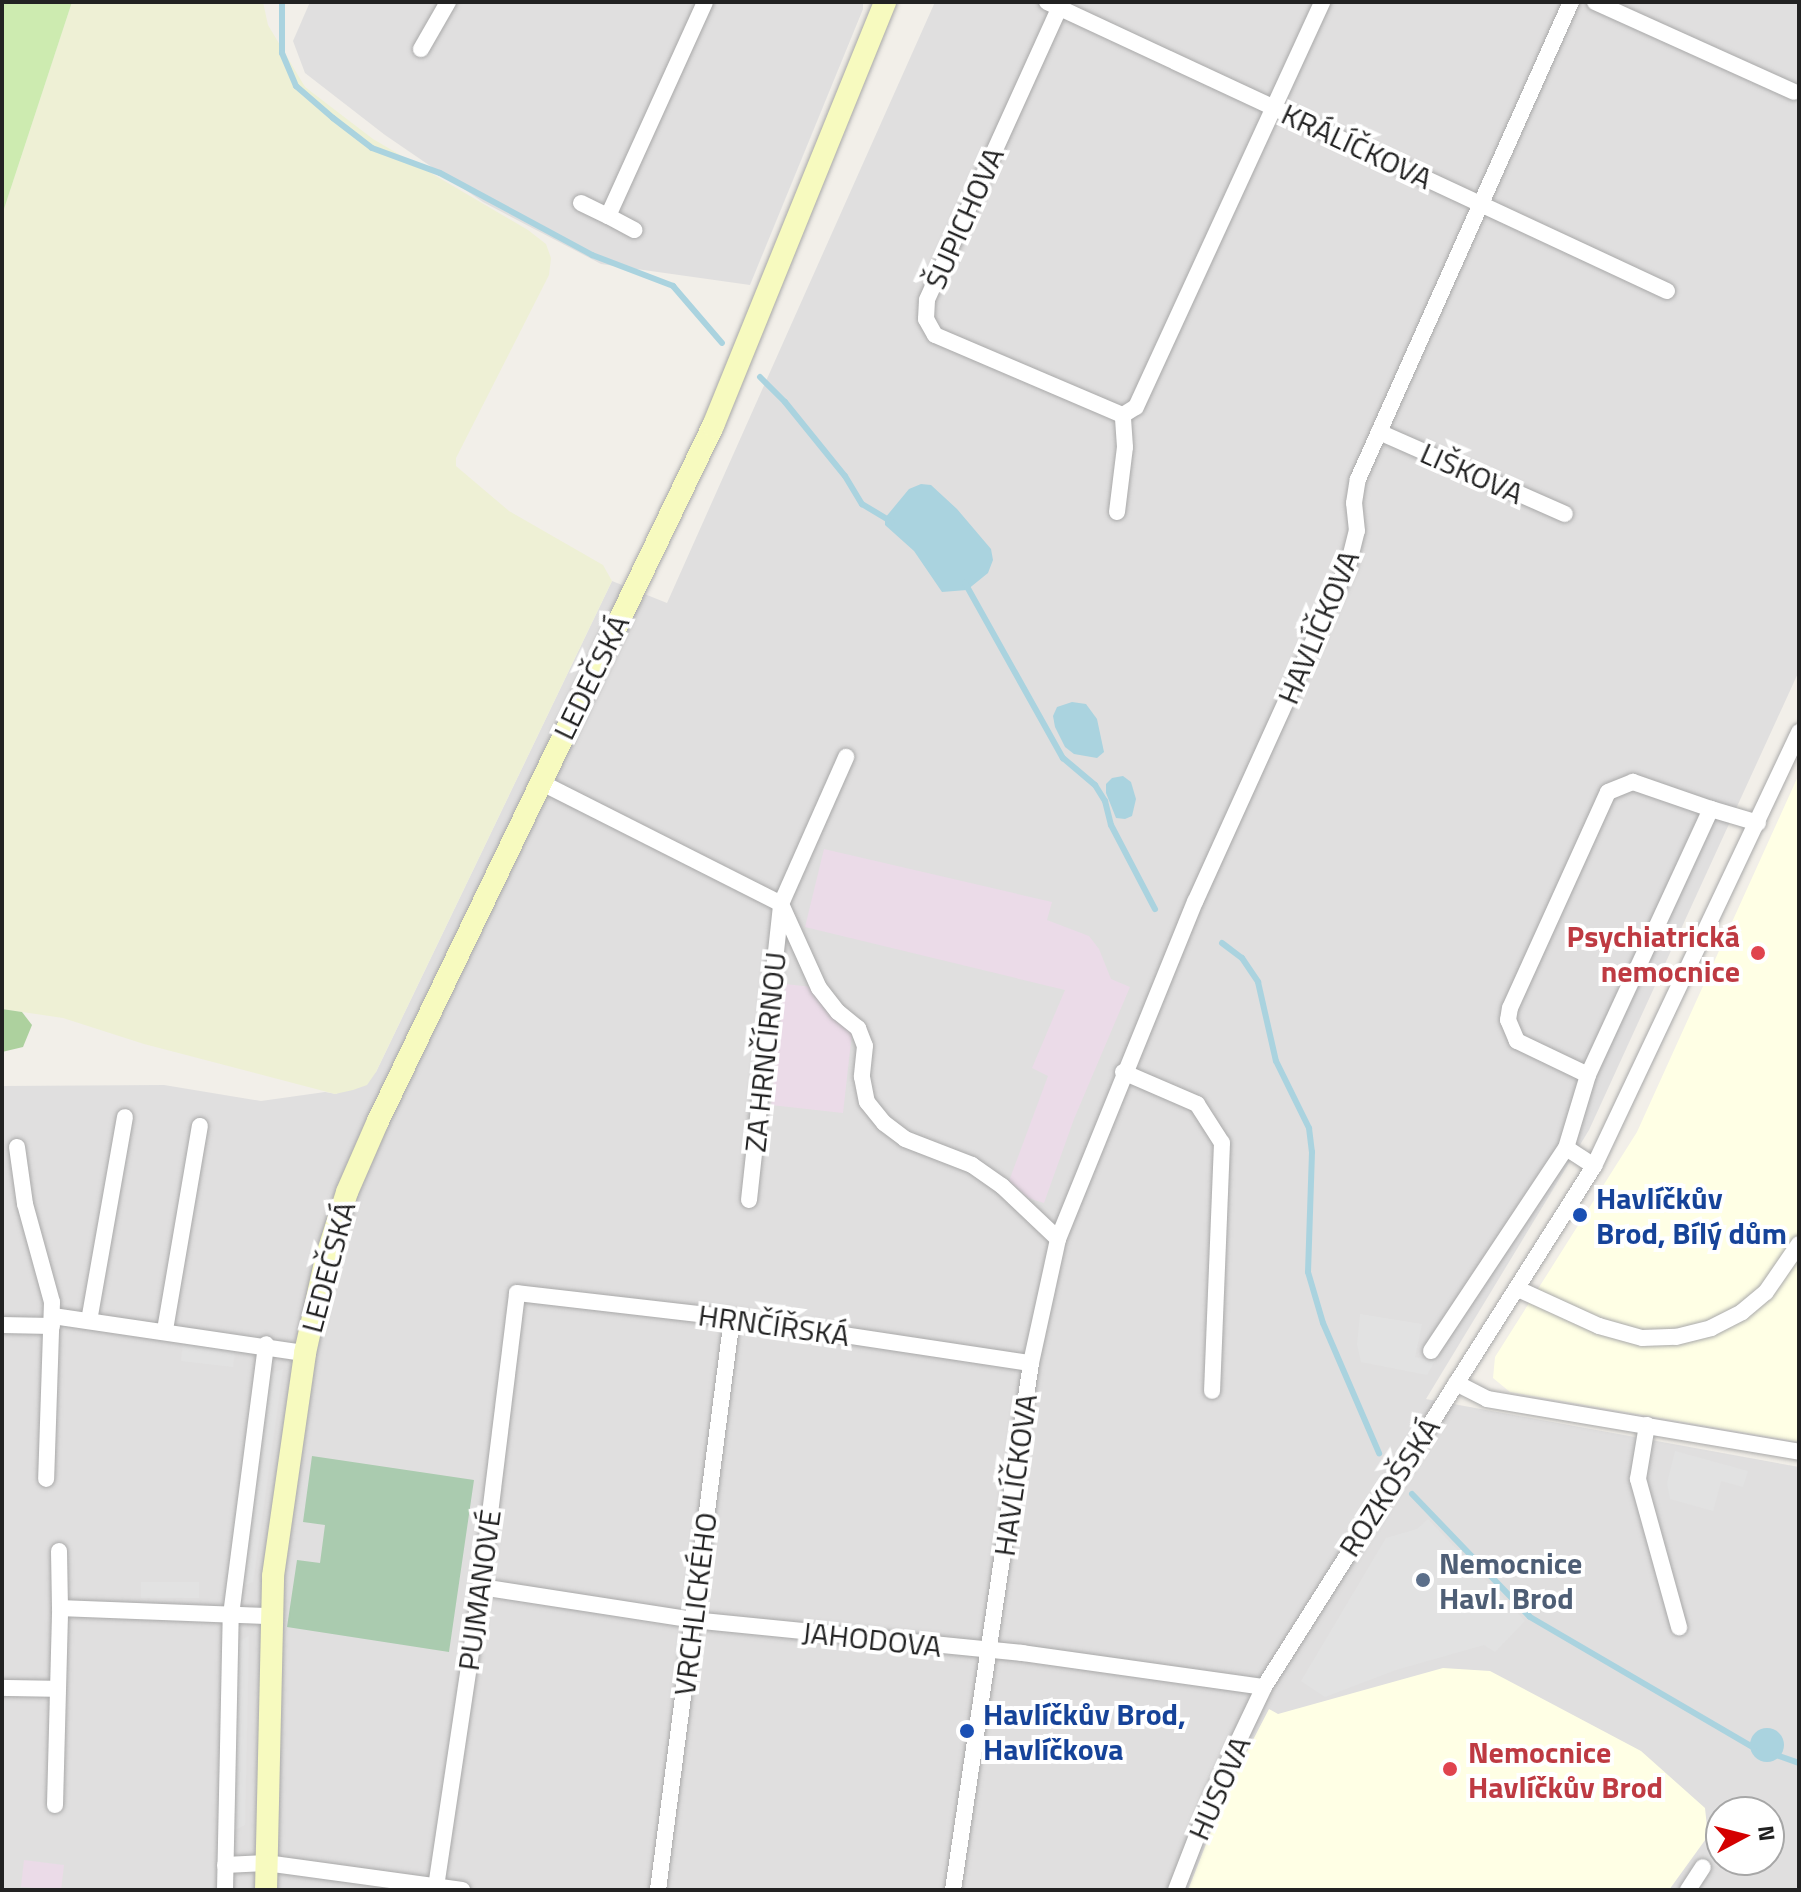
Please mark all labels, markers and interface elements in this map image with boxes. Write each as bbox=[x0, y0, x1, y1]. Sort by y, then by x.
street label: KRÁLÍČKOVA bbox=[1276, 95, 1438, 197]
street label: ŠUPICHOVA bbox=[917, 142, 1011, 294]
street label: LIŠKOVA bbox=[1415, 434, 1529, 512]
street label: HAVLÍČKOVA bbox=[1270, 545, 1366, 709]
street label: LEDEČSKÁ bbox=[545, 609, 637, 745]
place label: Psychiatrická nemocnice bbox=[1567, 918, 1740, 988]
marker: Psychiatrická nemocnice bbox=[1747, 942, 1769, 964]
street label: ZA HRNČÍRNOU bbox=[737, 950, 793, 1154]
place label: Havlíčkův Brod, Bílý dům bbox=[1596, 1180, 1787, 1250]
street label: LEDEČSKÁ bbox=[293, 1198, 363, 1336]
marker: Havlíčkův Brod, Bílý dům bbox=[1571, 1206, 1589, 1224]
street label: HRNČÍŘSKÁ bbox=[696, 1297, 852, 1353]
street label: HAVLÍČKOVA bbox=[986, 1392, 1044, 1558]
street label: ROZKOŠSKÁ bbox=[1331, 1411, 1447, 1563]
street label: PUJMANOVÉ bbox=[450, 1507, 508, 1673]
street label: VRCHLICKÉHO bbox=[666, 1510, 724, 1698]
place label: Nemocnice Havl. Brod bbox=[1439, 1545, 1582, 1616]
marker: Nemocnice Havl. Brod bbox=[1414, 1571, 1432, 1589]
street label: JAHODOVA bbox=[801, 1614, 943, 1664]
place label: Havlíčkův Brod, Havlíčkova bbox=[983, 1696, 1186, 1766]
marker: Havlíčkův Brod, Havlíčkova bbox=[958, 1722, 976, 1740]
street label: HUSOVA bbox=[1180, 1731, 1258, 1845]
place label: Nemocnice Havlíčkův Brod bbox=[1468, 1734, 1663, 1804]
marker: Nemocnice Havlíčkův Brod bbox=[1439, 1758, 1461, 1780]
north arrow bbox=[1705, 1796, 1785, 1876]
text: N bbox=[1749, 1824, 1785, 1843]

